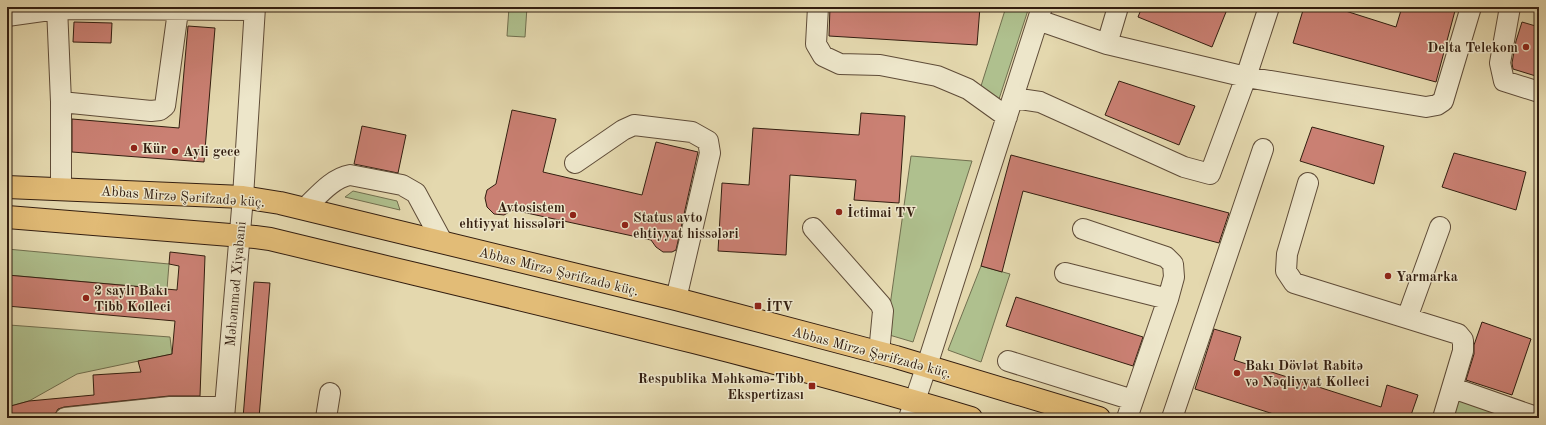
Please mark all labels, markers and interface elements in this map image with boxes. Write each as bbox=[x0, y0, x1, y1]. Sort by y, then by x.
place label: Delta Telekom bbox=[1427, 41, 1518, 55]
marker: Delta Telekom bbox=[1521, 42, 1531, 52]
place label: Kür bbox=[142, 142, 167, 156]
marker: Kür bbox=[129, 143, 139, 153]
place label: Ayli gece bbox=[183, 145, 240, 159]
marker: Ayli gece bbox=[170, 146, 180, 156]
street label: Abbas Mirzə Şərifzadə küç. bbox=[100, 184, 265, 210]
place label: Avtosistem ehtiyyat hissələri bbox=[459, 201, 565, 231]
place label: İctimai TV bbox=[847, 204, 916, 220]
marker: İctimai TV bbox=[834, 207, 844, 217]
marker: Avtosistem ehtiyyat hissələri bbox=[568, 210, 578, 220]
place label: Status avto ehtiyyat hissələri bbox=[633, 211, 739, 241]
marker: Status avto ehtiyyat hissələri bbox=[620, 220, 630, 230]
street label: Məhəmməd Xiyabani bbox=[224, 221, 248, 347]
street label: Abbas Mirzə Şərifzadə küç. bbox=[477, 245, 640, 299]
place label: Yarmarka bbox=[1396, 270, 1458, 284]
marker: Yarmarka bbox=[1383, 271, 1393, 281]
place label: 2 saylı Bakı Tibb Kolleci bbox=[94, 284, 171, 314]
marker: 2 saylı Bakı Tibb Kolleci bbox=[81, 293, 91, 303]
place label: İTV bbox=[766, 298, 793, 314]
marker: İTV bbox=[753, 301, 763, 311]
street label: Abbas Mirzə Şərifzadə küç. bbox=[790, 325, 953, 381]
place label: Bakı Dövlət Rabitə və Nəqliyyat Kolleci bbox=[1245, 359, 1369, 389]
marker: Bakı Dövlət Rabitə və Nəqliyyat Kolleci bbox=[1232, 368, 1242, 378]
place label: Respublika Məhkəmə-Tibb Ekspertizası bbox=[638, 372, 804, 402]
marker: Respublika Məhkəmə-Tibb Ekspertizası bbox=[807, 381, 817, 391]

